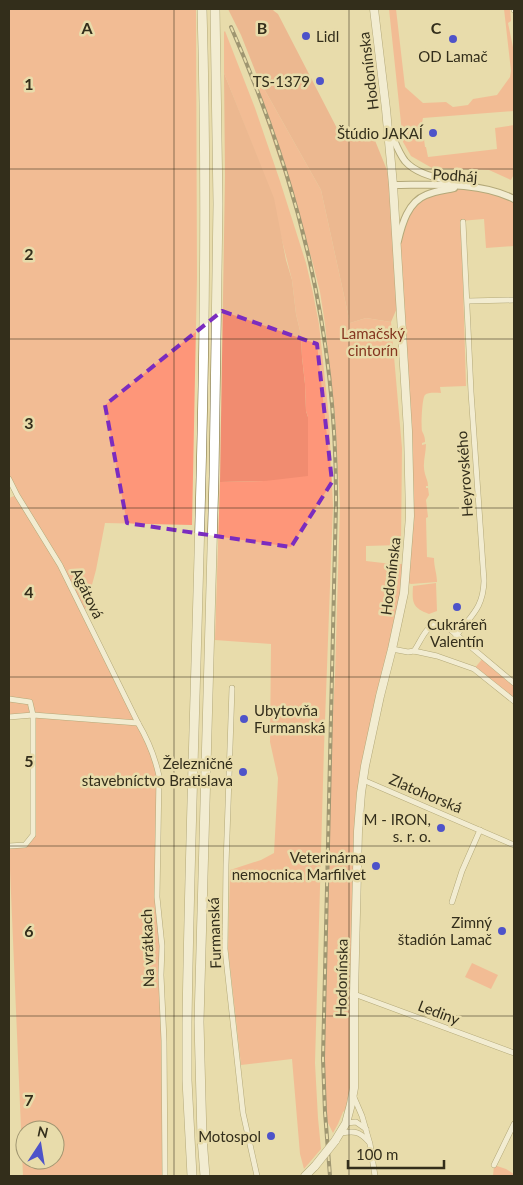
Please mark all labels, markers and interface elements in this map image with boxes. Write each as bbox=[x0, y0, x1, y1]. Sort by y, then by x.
text: A bbox=[80, 18, 93, 37]
text: B bbox=[257, 18, 267, 37]
text: C bbox=[431, 18, 442, 37]
place label: Lidl bbox=[316, 27, 339, 45]
marker: Lidl bbox=[300, 30, 312, 42]
street label: Hodonínska bbox=[354, 31, 382, 111]
marker: OD Lamač bbox=[447, 33, 459, 45]
place label: OD Lamač bbox=[418, 47, 488, 65]
place label: TS-1379 bbox=[253, 72, 310, 90]
text: 1 bbox=[24, 74, 34, 93]
marker: TS-1379 bbox=[314, 75, 326, 87]
place label: Štúdio JAKAÍ bbox=[337, 124, 424, 142]
marker: Štúdio JAKAÍ bbox=[427, 127, 439, 139]
street label: Podháj bbox=[432, 164, 478, 186]
text: 2 bbox=[24, 244, 34, 263]
park label: Lamačský cintorín bbox=[341, 324, 405, 359]
text: 3 bbox=[24, 413, 34, 432]
street label: Heyrovského bbox=[452, 430, 476, 518]
street label: Hodonínska bbox=[376, 536, 404, 616]
street label: Agátová bbox=[68, 565, 108, 621]
text: 4 bbox=[24, 582, 34, 601]
marker: Cukráreň Valentín bbox=[451, 601, 463, 613]
place label: Cukráreň Valentín bbox=[427, 615, 487, 650]
place label: Ubytovňa Furmanská bbox=[254, 701, 325, 736]
marker: Ubytovňa Furmanská bbox=[238, 713, 250, 725]
text: 5 bbox=[24, 751, 34, 770]
place label: Železničné stavebníctvo Bratislava bbox=[82, 754, 233, 789]
marker: Železničné stavebníctvo Bratislava bbox=[237, 766, 249, 778]
street label: Zlatohorská bbox=[387, 770, 465, 816]
place label: M - IRON, s. r. o. bbox=[363, 810, 431, 845]
marker: M - IRON, s. r. o. bbox=[435, 822, 447, 834]
place label: Veterinárna nemocnica Marfilvet bbox=[232, 848, 367, 883]
marker: Veterinárna nemocnica Marfilvet bbox=[370, 860, 382, 872]
street label: Furmanská bbox=[204, 897, 224, 969]
street label: Na vrátkach bbox=[137, 908, 157, 988]
place label: Zimný štadión Lamač bbox=[398, 913, 492, 948]
text: 6 bbox=[24, 921, 34, 940]
marker: Zimný štadión Lamač bbox=[496, 925, 508, 937]
street label: Hodonínska bbox=[331, 939, 351, 1017]
street label: Lediny bbox=[416, 996, 463, 1028]
text: 7 bbox=[24, 1090, 34, 1109]
north arrow bbox=[15, 1120, 65, 1170]
text: N bbox=[36, 1122, 50, 1141]
place label: Motospol bbox=[198, 1127, 261, 1145]
marker: Motospol bbox=[265, 1130, 277, 1142]
scale bar bbox=[348, 1138, 444, 1170]
text: 100 m bbox=[356, 1145, 398, 1163]

